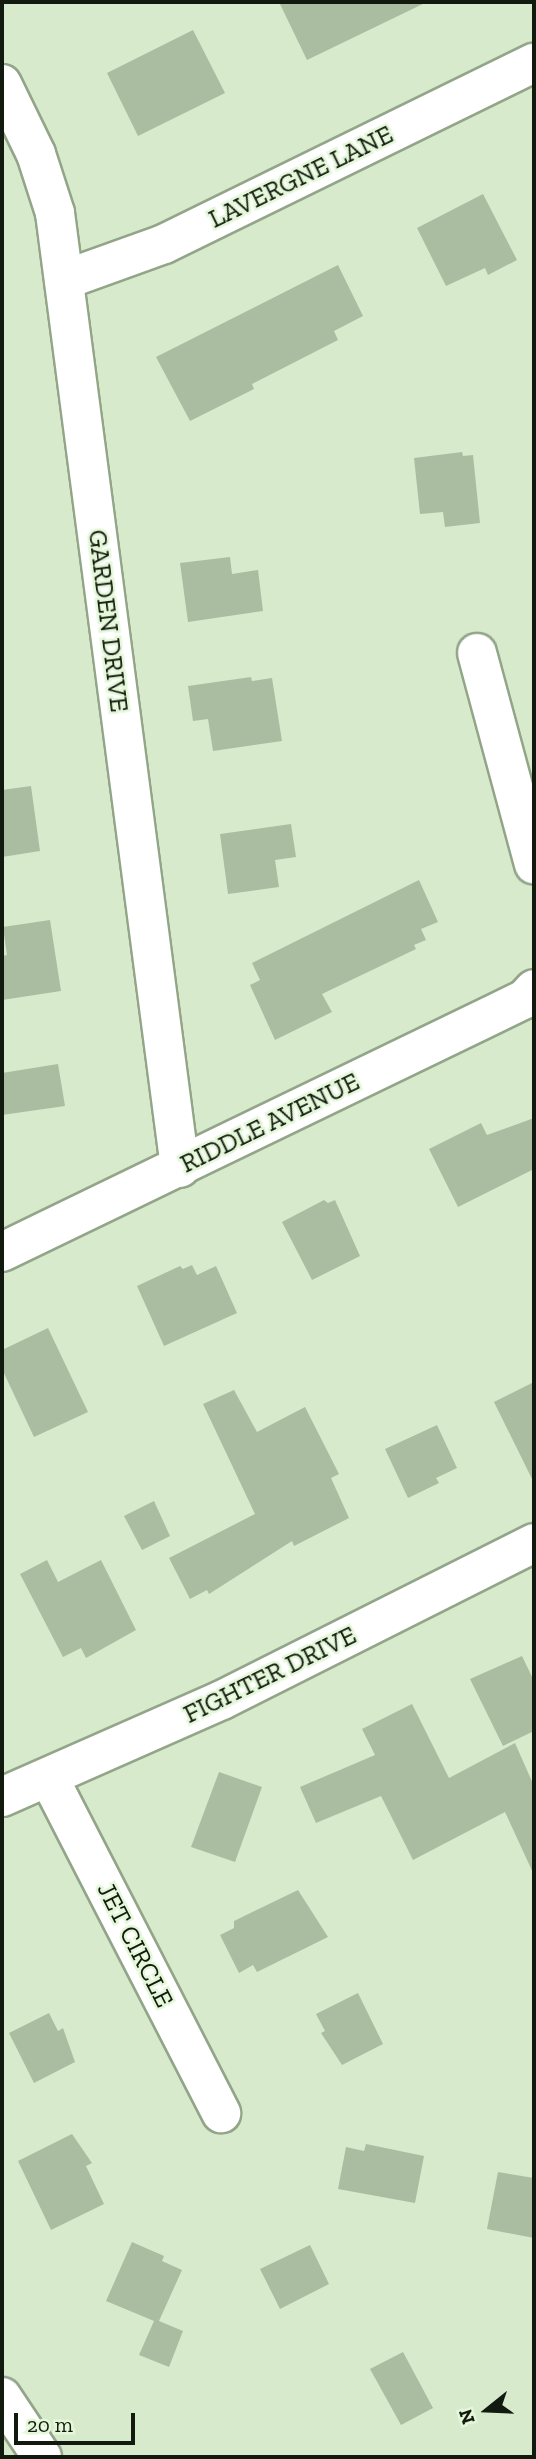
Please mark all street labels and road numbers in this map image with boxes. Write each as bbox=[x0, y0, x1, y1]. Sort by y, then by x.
street label: LAVERGNE LANE bbox=[204, 119, 398, 235]
street label: GARDEN DRIVE bbox=[81, 528, 135, 714]
street label: RIDDLE AVENUE bbox=[175, 1066, 365, 1180]
street label: FIGHTER DRIVE bbox=[179, 1620, 361, 1730]
street label: JET CIRCLE bbox=[90, 1877, 180, 2013]

